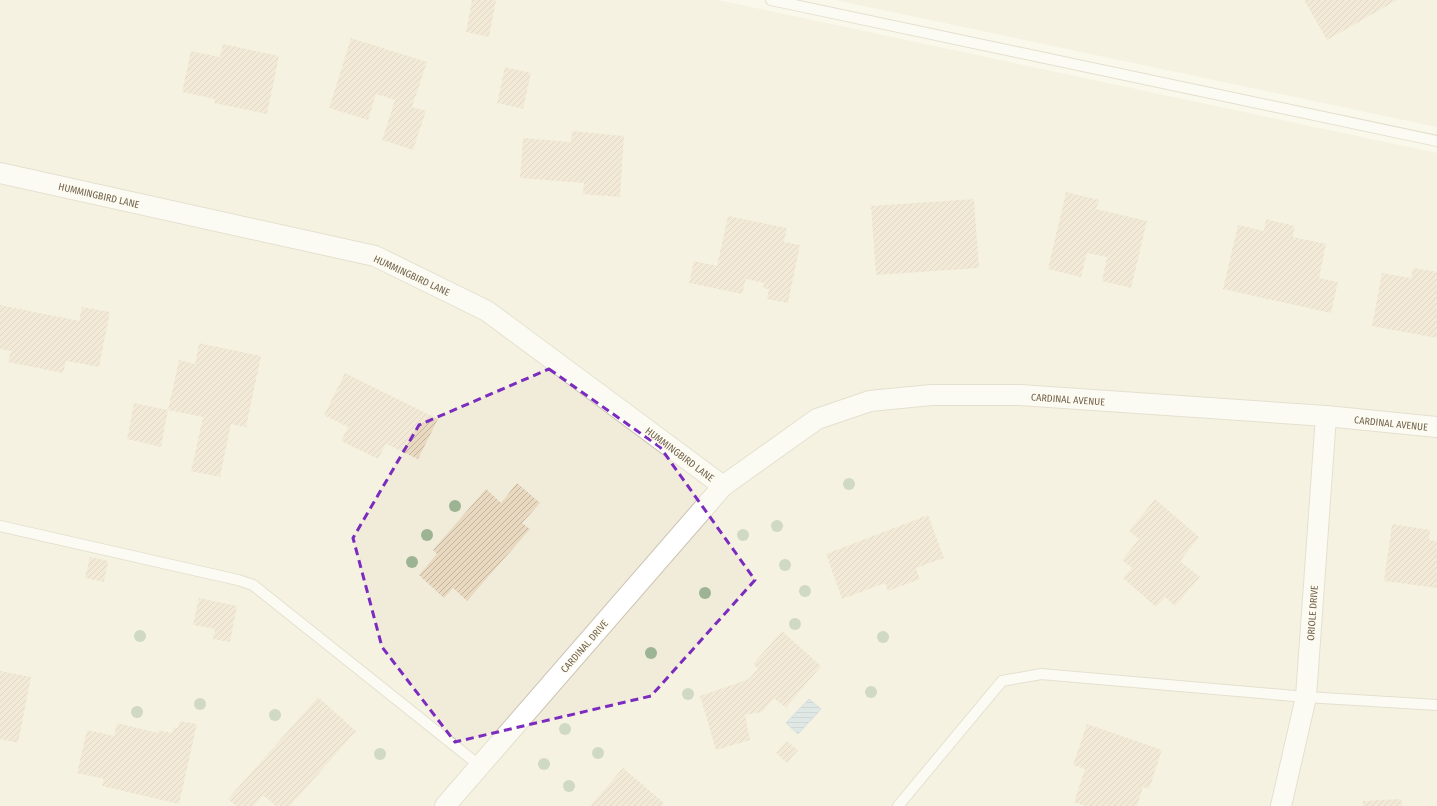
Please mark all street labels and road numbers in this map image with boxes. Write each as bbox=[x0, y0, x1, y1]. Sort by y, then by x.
street label: HUMMINGBIRD LANE bbox=[57, 181, 141, 211]
street label: HUMMINGBIRD LANE bbox=[372, 253, 452, 299]
street label: CARDINAL AVENUE bbox=[1031, 391, 1106, 409]
street label: CARDINAL AVENUE bbox=[1354, 414, 1429, 434]
street label: HUMMINGBIRD LANE bbox=[643, 425, 716, 485]
street label: ORIOLE DRIVE bbox=[1305, 585, 1321, 641]
street label: CARDINAL DRIVE bbox=[559, 618, 611, 675]

